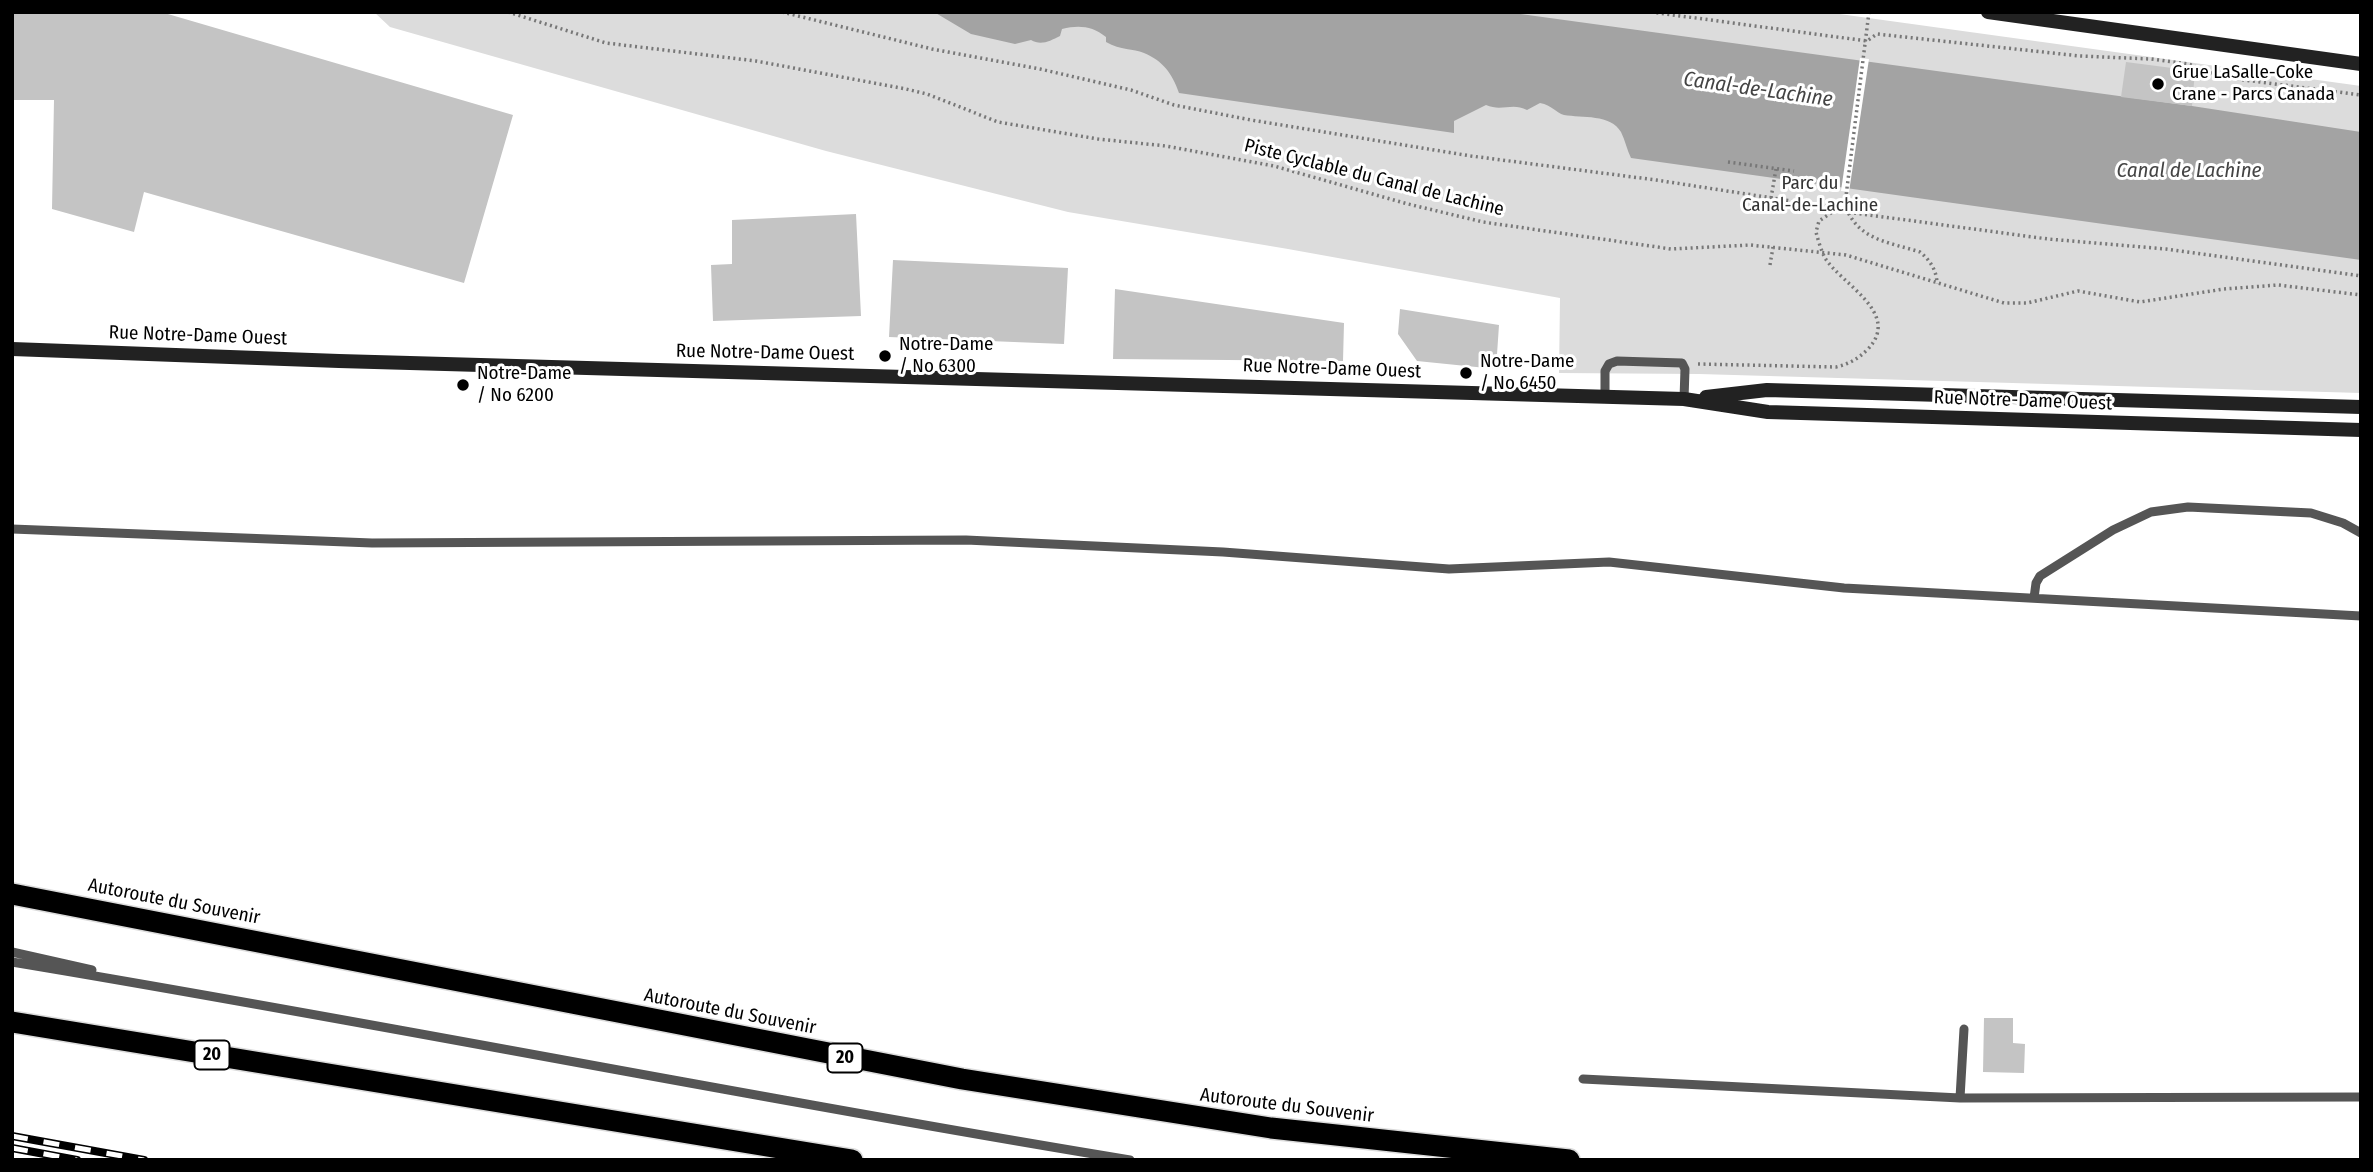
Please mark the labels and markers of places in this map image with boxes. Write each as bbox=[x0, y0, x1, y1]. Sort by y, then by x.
place label: Grue LaSalle-Coke Crane - Parcs Canada bbox=[2172, 62, 2335, 106]
marker: Grue LaSalle-Coke Crane - Parcs Canada bbox=[2150, 76, 2166, 92]
place label: Notre-Dame / No 6300 bbox=[899, 334, 993, 378]
marker: Notre-Dame / No 6300 bbox=[877, 348, 893, 364]
place label: Notre-Dame / No 6450 bbox=[1480, 351, 1574, 395]
place label: Notre-Dame / No 6200 bbox=[477, 363, 571, 407]
marker: Notre-Dame / No 6450 bbox=[1458, 365, 1474, 381]
marker: Notre-Dame / No 6200 bbox=[455, 377, 471, 393]

